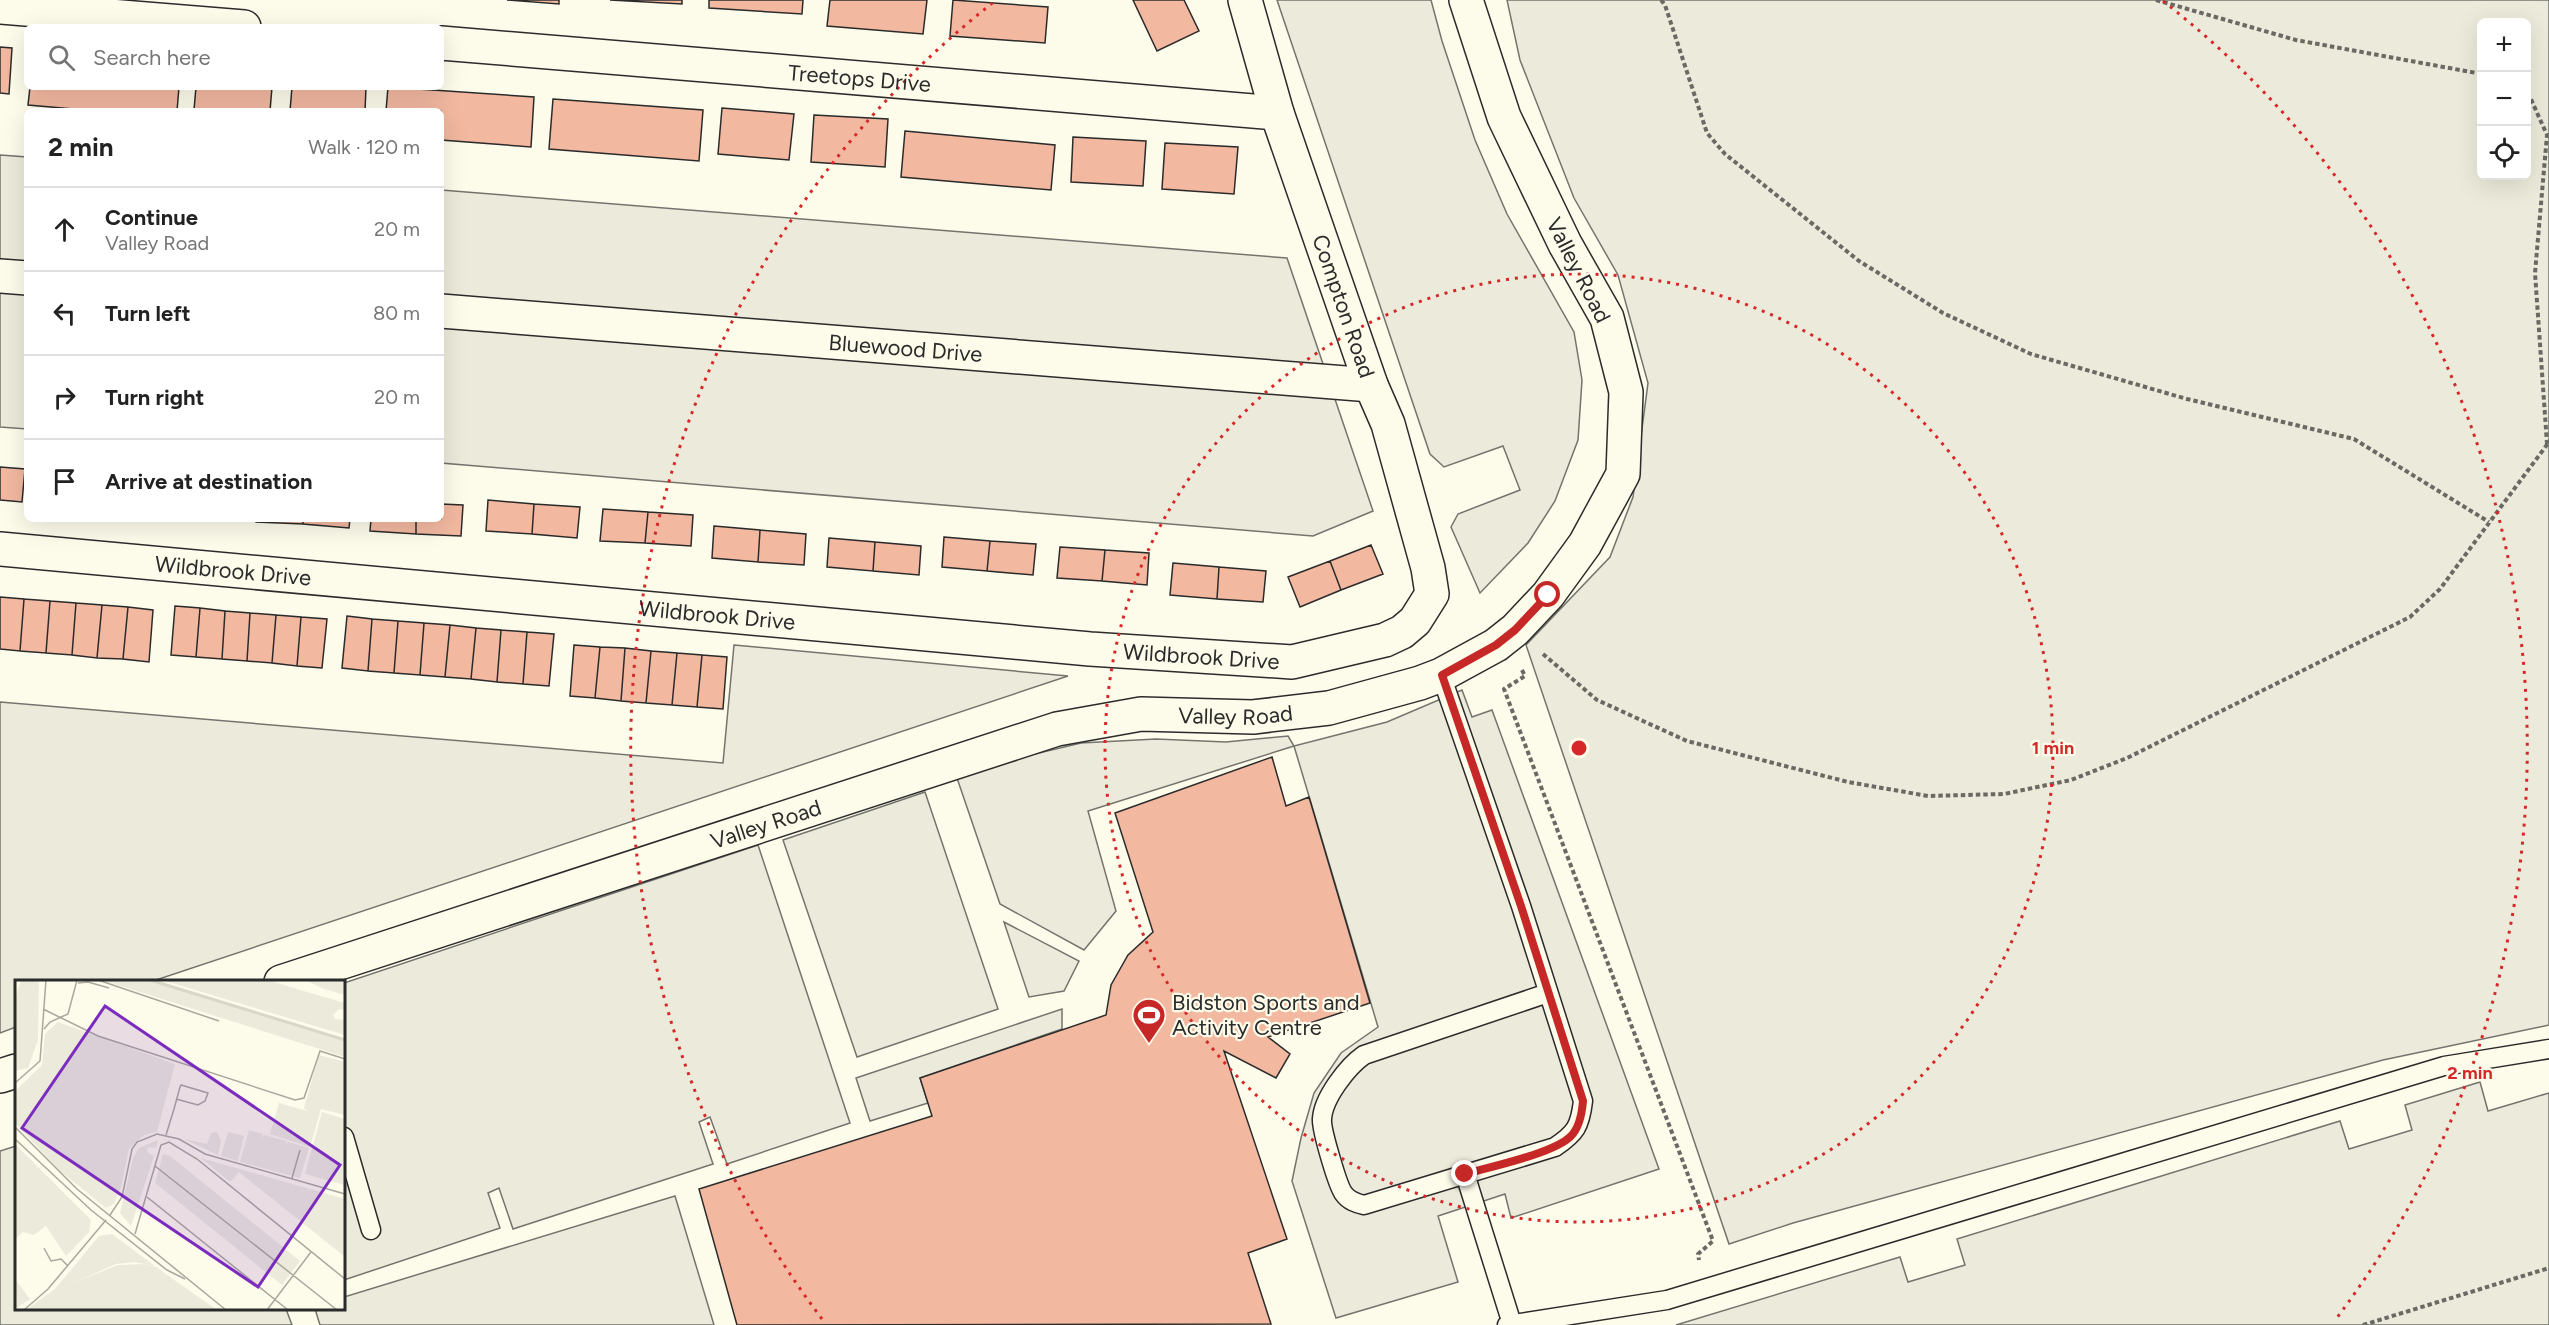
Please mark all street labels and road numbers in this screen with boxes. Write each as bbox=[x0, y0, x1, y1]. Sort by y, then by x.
street label: Treetops Drive bbox=[787, 59, 932, 98]
street label: Valley Road bbox=[1541, 213, 1617, 327]
street label: Compton Road bbox=[1306, 231, 1381, 381]
street label: Bluewood Drive bbox=[828, 329, 983, 368]
street label: Wildbrook Drive bbox=[154, 550, 312, 591]
street label: Wildbrook Drive bbox=[638, 595, 796, 636]
street label: Wildbrook Drive bbox=[1122, 638, 1280, 675]
street label: Valley Road bbox=[1178, 699, 1294, 731]
street label: Valley Road bbox=[707, 794, 825, 855]

